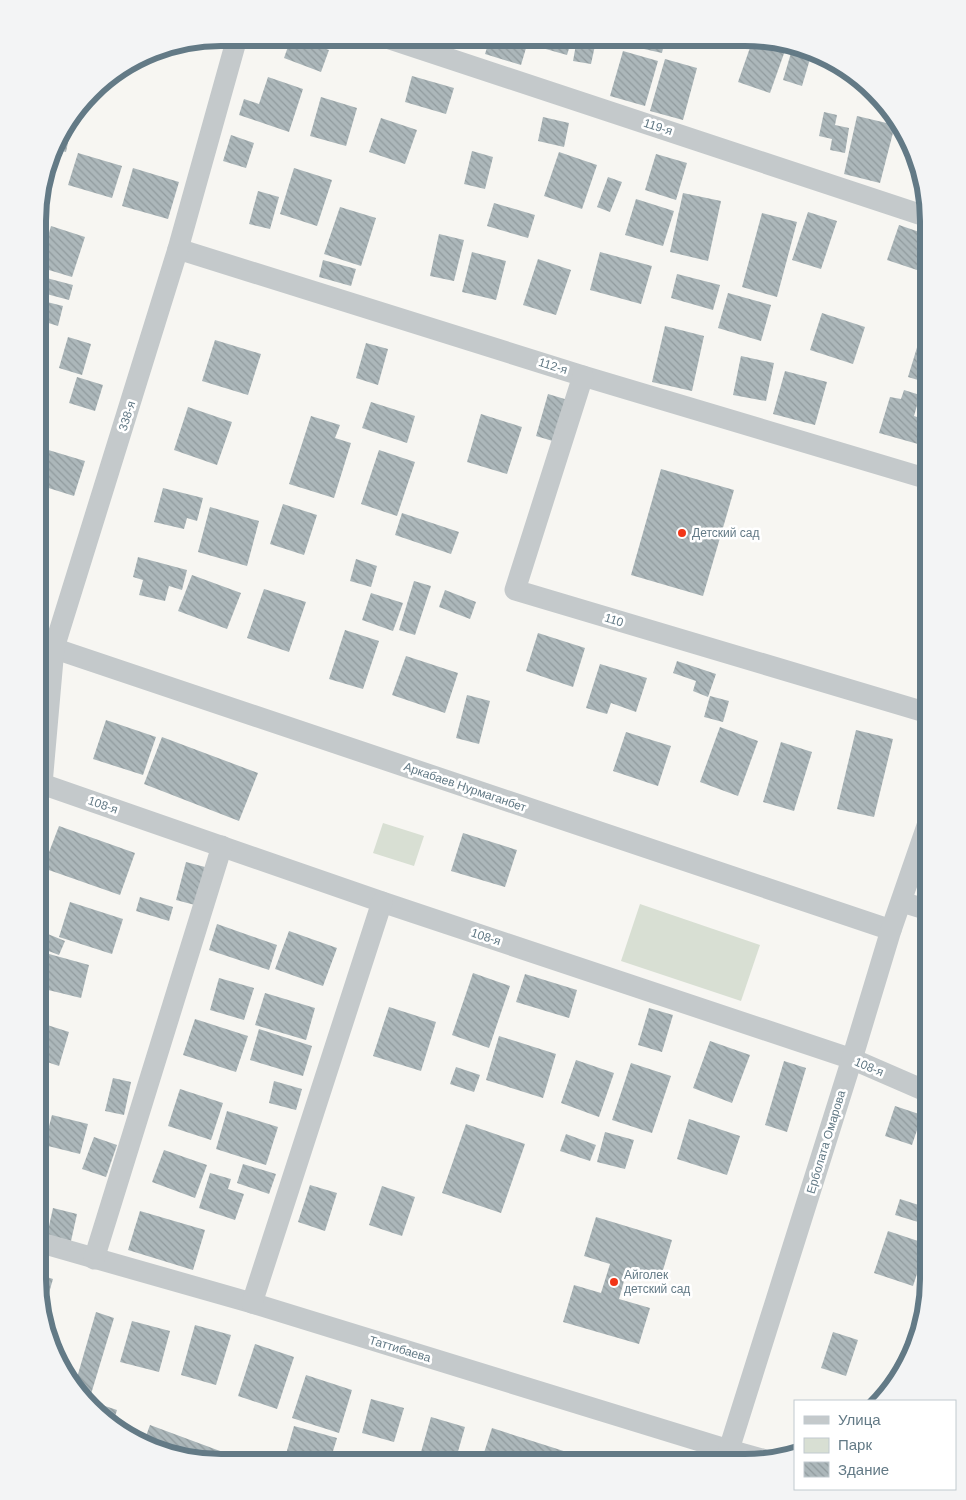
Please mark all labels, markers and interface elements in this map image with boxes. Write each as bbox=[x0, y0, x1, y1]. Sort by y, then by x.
street label: 119-я bbox=[642, 116, 674, 138]
street label: 112-я bbox=[537, 355, 569, 377]
street label: 338-я bbox=[116, 399, 138, 433]
place label: Детский сад bbox=[692, 526, 759, 540]
marker: Детский сад bbox=[676, 527, 688, 539]
street label: 110 bbox=[603, 611, 626, 630]
street label: Аркабаев Нурмаганбет bbox=[402, 759, 529, 815]
street label: 108-я bbox=[86, 793, 120, 817]
street label: 108-я bbox=[469, 926, 503, 948]
street label: 108-я bbox=[852, 1055, 886, 1079]
street label: Ерболата Омарова bbox=[804, 1088, 848, 1195]
place label: Айголек детский сад bbox=[624, 1268, 690, 1296]
marker: Айголек детский сад bbox=[608, 1276, 620, 1288]
street label: Таттибаева bbox=[367, 1333, 433, 1365]
legend bbox=[794, 1400, 956, 1490]
text: Улица bbox=[838, 1411, 881, 1428]
text: Парк bbox=[838, 1436, 872, 1453]
text: Здание bbox=[838, 1461, 889, 1478]

